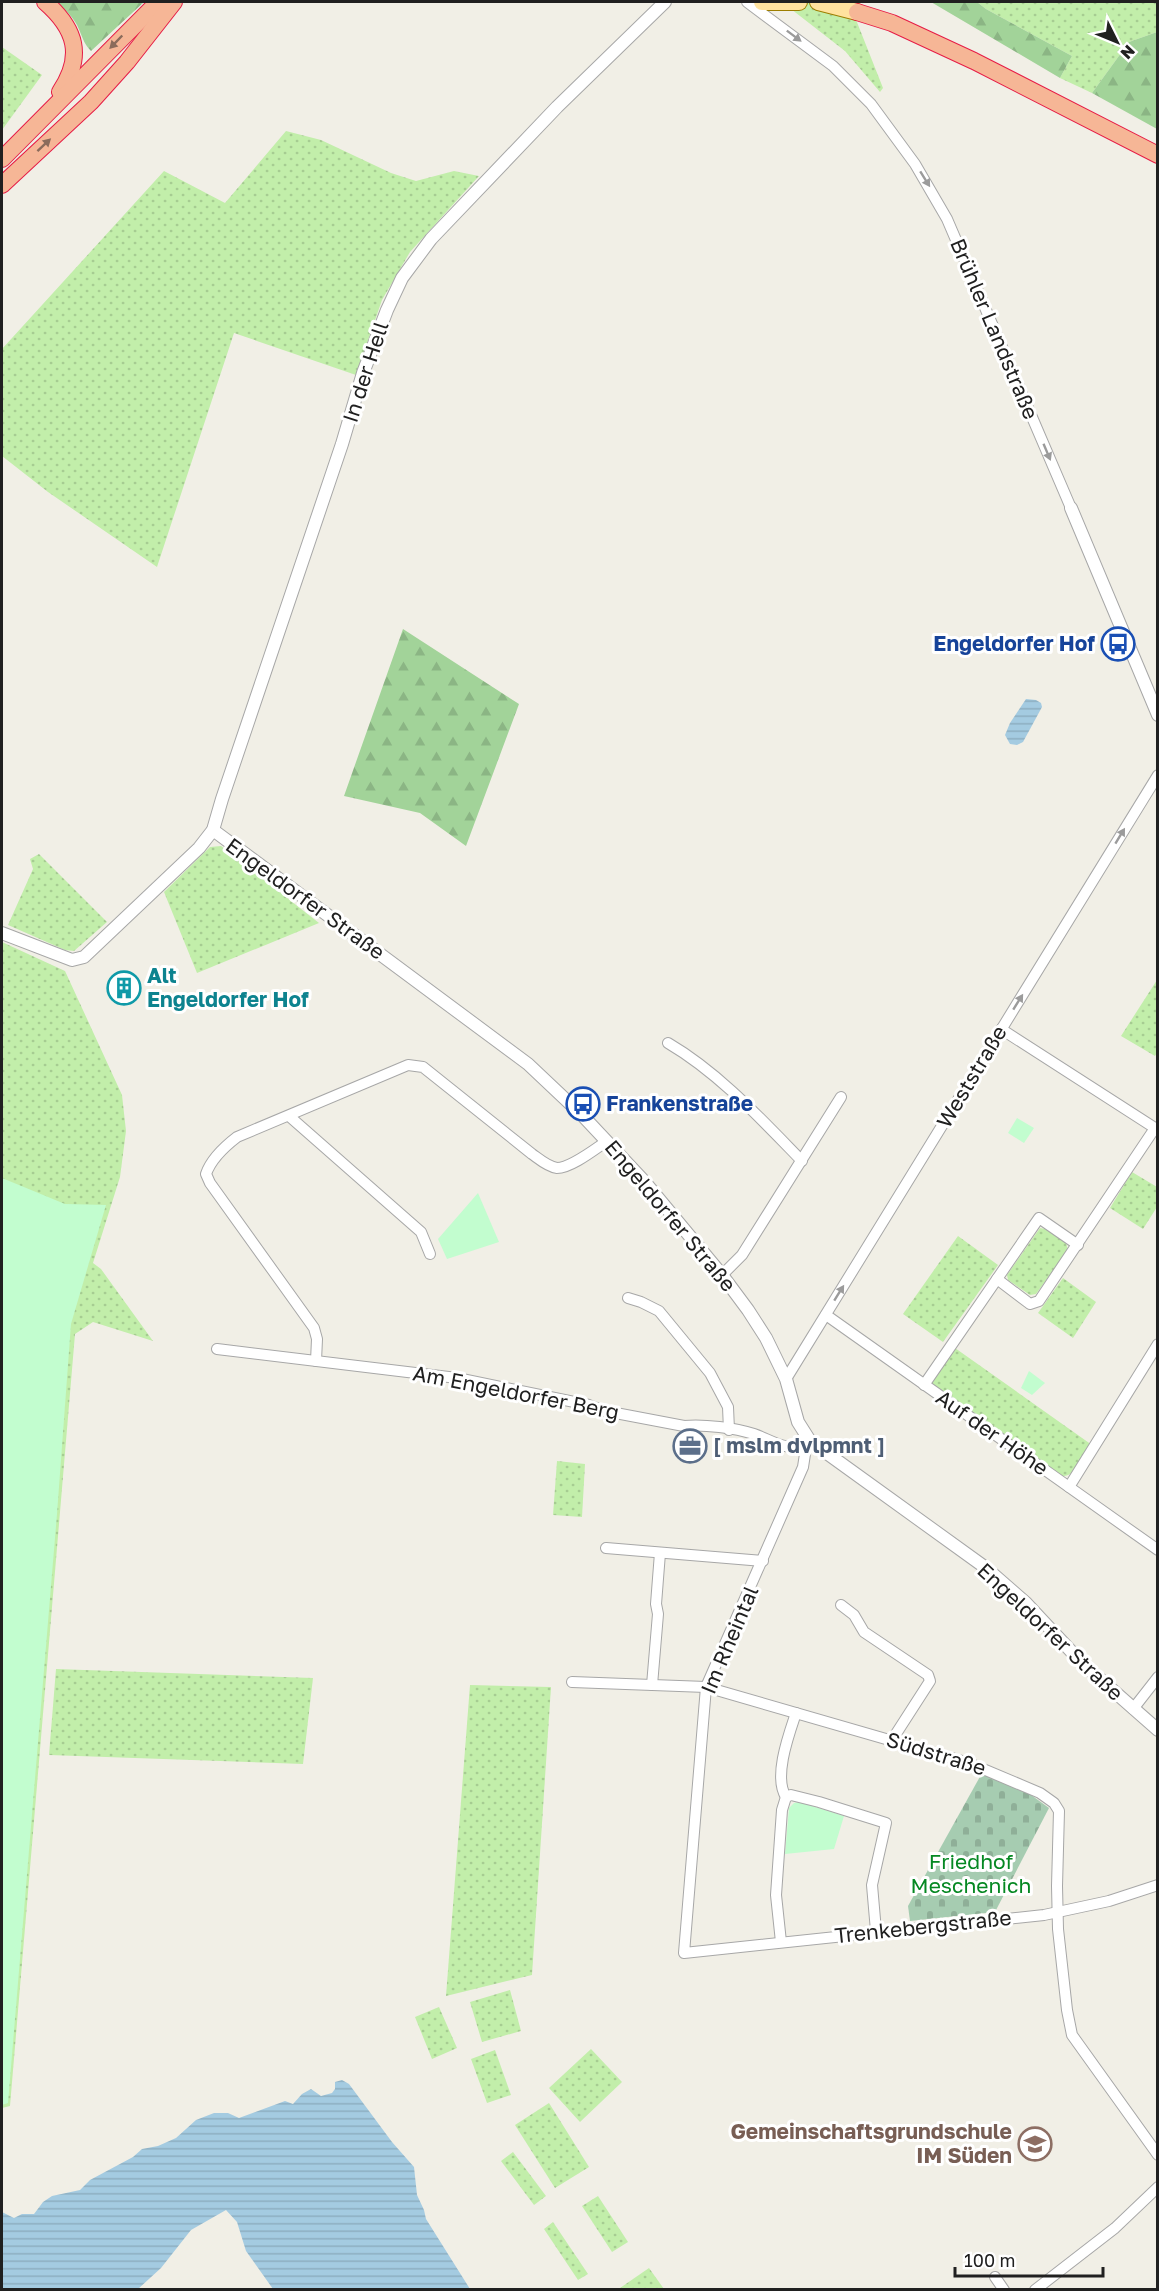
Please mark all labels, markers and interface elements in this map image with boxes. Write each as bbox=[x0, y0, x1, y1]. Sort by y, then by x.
north arrow bbox=[1087, 12, 1147, 72]
one-way arrow bbox=[786, 30, 802, 42]
one-way arrow bbox=[110, 35, 124, 49]
text: N bbox=[1117, 41, 1139, 64]
one-way arrow bbox=[37, 139, 51, 153]
one-way arrow bbox=[919, 171, 930, 187]
street label: Brühler Landstraße bbox=[945, 234, 1045, 423]
street label: In der Hell bbox=[336, 318, 394, 426]
one-way arrow bbox=[1042, 444, 1052, 462]
bus stop icon: Engeldorfer Hof bbox=[1100, 626, 1136, 662]
place label: Engeldorfer Hof bbox=[933, 630, 1095, 656]
one-way arrow bbox=[1115, 828, 1126, 844]
street label: Engeldorfer Straße bbox=[221, 832, 390, 965]
place label: Alt Engeldorfer Hof bbox=[147, 962, 309, 1012]
building icon: Alt Engeldorfer Hof bbox=[106, 970, 142, 1006]
one-way arrow bbox=[1013, 994, 1024, 1010]
street label: Weststraße bbox=[930, 1021, 1012, 1132]
bus stop icon: Frankenstraße bbox=[565, 1086, 601, 1122]
place label: Frankenstraße bbox=[606, 1090, 753, 1116]
street label: Engeldorfer Straße bbox=[600, 1134, 742, 1297]
one-way arrow bbox=[834, 1285, 845, 1302]
street label: Am Engeldorfer Berg bbox=[411, 1359, 622, 1425]
street label: Auf der Höhe bbox=[931, 1384, 1054, 1481]
office icon: [ mslm dvlpmnt ] bbox=[672, 1428, 708, 1464]
place label: [ mslm dvlpmnt ] bbox=[713, 1432, 885, 1458]
street label: Engeldorfer Straße bbox=[972, 1557, 1129, 1706]
street label: Im Rheintal bbox=[695, 1582, 764, 1698]
street label: Südstraße bbox=[883, 1726, 989, 1781]
park label: Friedhof Meschenich bbox=[911, 1848, 1031, 1898]
street label: Trenkebergstraße bbox=[833, 1904, 1013, 1948]
place label: Gemeinschaftsgrundschule IM Süden bbox=[730, 2118, 1012, 2168]
school or university icon: Gemeinschaftsgrundschule IM Süden bbox=[1017, 2126, 1053, 2162]
scale bar bbox=[955, 2240, 1104, 2278]
text: 100 m bbox=[964, 2249, 1015, 2271]

